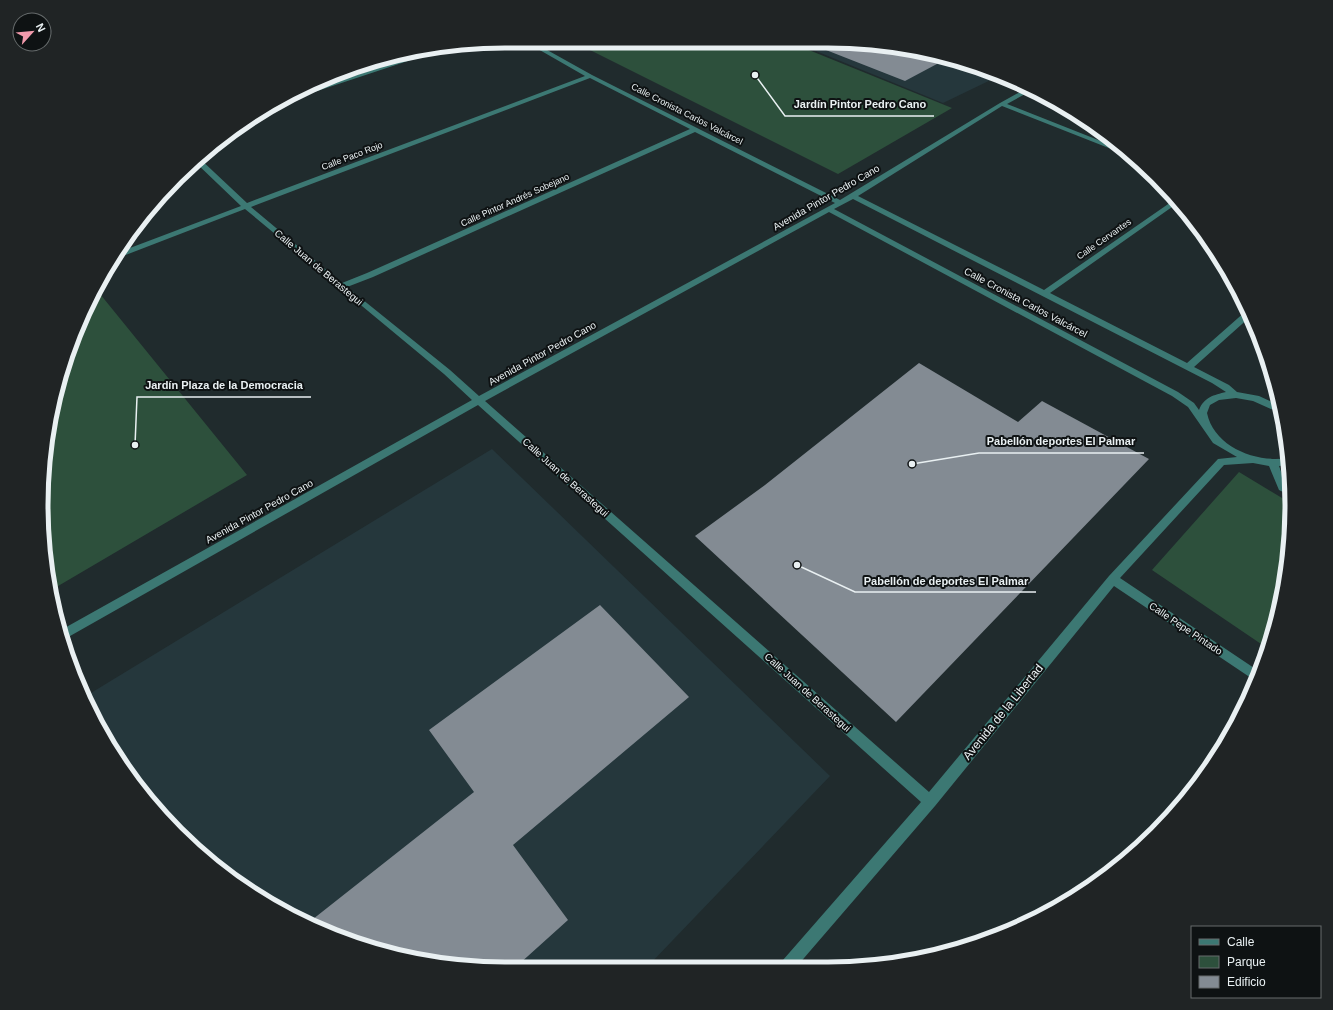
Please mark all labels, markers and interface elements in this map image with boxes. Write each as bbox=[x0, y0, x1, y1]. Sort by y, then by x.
north arrow bbox=[12, 12, 52, 52]
text: N bbox=[34, 21, 48, 34]
street label: Calle Cronista Carlos Valcárcel bbox=[630, 81, 744, 147]
callout: Jardín Pintor Pedro Cano bbox=[785, 93, 934, 116]
text: Jardín Pintor Pedro Cano bbox=[794, 98, 927, 110]
street label: Calle Paco Rojo bbox=[320, 140, 384, 172]
street label: Avenida Pintor Pedro Cano bbox=[771, 162, 882, 232]
street label: Calle Pintor Andrés Sobejano bbox=[459, 172, 571, 228]
street label: Calle Cervantes bbox=[1075, 216, 1134, 261]
street label: Calle Juan de Berastegui bbox=[272, 227, 365, 308]
street label: Calle Cronista Carlos Valcárcel bbox=[962, 265, 1089, 340]
street label: Avenida Pintor Pedro Cano bbox=[487, 319, 598, 388]
callout: Jardín Plaza de la Democracia bbox=[137, 374, 311, 397]
text: Jardín Plaza de la Democracia bbox=[145, 379, 304, 391]
callout: Pabellón deportes El Palmar bbox=[979, 430, 1144, 453]
text: Pabellón deportes El Palmar bbox=[987, 435, 1136, 447]
street label: Calle Juan de Berastegui bbox=[520, 436, 611, 519]
street label: Avenida Pintor Pedro Cano bbox=[204, 477, 315, 546]
callout: Pabellón de deportes El Palmar bbox=[855, 569, 1036, 592]
text: Pabellón de deportes El Palmar bbox=[864, 575, 1029, 587]
street label: Calle Pepe Pintado bbox=[1147, 600, 1225, 657]
street label: Calle Juan de Berastegui bbox=[762, 651, 853, 734]
street label: Avenida de la Libertad bbox=[960, 661, 1046, 763]
legend bbox=[1191, 926, 1321, 998]
text: Calle bbox=[1227, 935, 1255, 949]
text: Parque bbox=[1227, 955, 1266, 969]
text: Edificio bbox=[1227, 975, 1266, 989]

